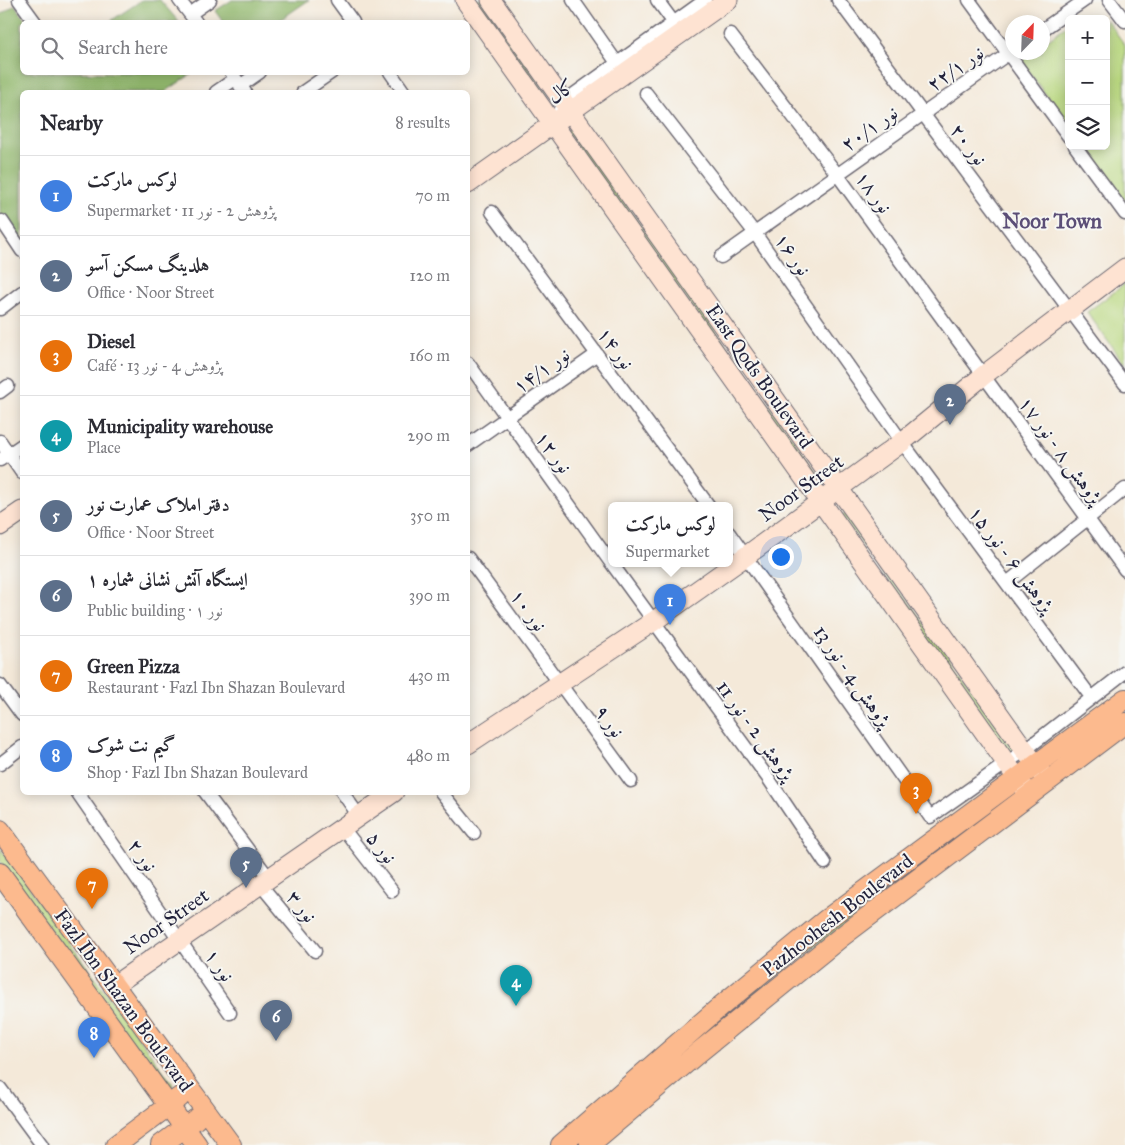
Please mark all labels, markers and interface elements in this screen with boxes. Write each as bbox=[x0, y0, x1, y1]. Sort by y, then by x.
north arrow bbox=[1005, 15, 1050, 60]
map controls bbox=[1065, 15, 1110, 150]
button: + bbox=[1065, 15, 1110, 60]
search box bbox=[20, 20, 470, 75]
icon: search bbox=[38, 34, 66, 62]
text: Search here bbox=[78, 36, 168, 59]
street label: نور ۲۲/۱ bbox=[922, 40, 989, 97]
button: − bbox=[1065, 60, 1110, 105]
street label: کال bbox=[543, 73, 579, 109]
street label: نور ۲۰/۱ bbox=[836, 100, 903, 157]
button: layers bbox=[1065, 105, 1110, 150]
text: Nearby bbox=[40, 110, 103, 136]
text: 8 results bbox=[395, 113, 450, 132]
street label: نور ۲۰ bbox=[945, 118, 993, 171]
street label: نور ۱۸ bbox=[850, 166, 897, 219]
text: لوکس مارکت bbox=[87, 168, 177, 191]
text: 1 bbox=[53, 186, 59, 205]
text: 70 m bbox=[415, 186, 450, 205]
text: Supermarket · پژوهش 2 - نور 11 bbox=[87, 201, 276, 220]
district label: Noor Town bbox=[1002, 208, 1102, 234]
street label: نور ۱۶ bbox=[769, 228, 816, 281]
text: هلدینگ مسکن آسو bbox=[87, 253, 209, 276]
text: 2 bbox=[52, 266, 60, 285]
text: 120 m bbox=[410, 266, 450, 285]
text: Office · Noor Street bbox=[87, 283, 214, 302]
street label: East Qods Boulevard bbox=[701, 299, 819, 453]
street label: نور ۱۴ bbox=[592, 322, 639, 375]
text: Diesel bbox=[87, 330, 135, 353]
street label: نور ۱۴/۱ bbox=[508, 342, 575, 399]
text: 3 bbox=[53, 346, 59, 365]
text: 160 m bbox=[409, 346, 450, 365]
text: Café · پژوهش 4 - نور 13 bbox=[87, 356, 222, 375]
pin: 2 bbox=[934, 384, 966, 425]
street label: پژوهش ۸ - نور ۱۷ bbox=[1012, 391, 1110, 512]
text: Municipality warehouse bbox=[87, 415, 273, 438]
text: 4 bbox=[52, 426, 60, 445]
text: 290 m bbox=[407, 426, 450, 445]
street label: نور ۱۲ bbox=[530, 426, 577, 479]
text: Place bbox=[87, 438, 121, 457]
street label: Noor Street bbox=[754, 449, 848, 527]
text: دفتر املاک عمارت نور bbox=[87, 493, 230, 516]
street label: پژوهش ۶ - نور ۱۵ bbox=[962, 501, 1061, 620]
popup bbox=[608, 502, 733, 567]
text: 5 bbox=[52, 506, 60, 525]
text: 350 m bbox=[410, 506, 450, 525]
text: لوکس مارکت bbox=[625, 512, 716, 535]
text: Office · Noor Street bbox=[87, 523, 214, 542]
text: Supermarket bbox=[625, 542, 710, 561]
your location bbox=[768, 544, 794, 570]
text: ایستگاه آتش نشانی شماره ۱ bbox=[87, 568, 248, 591]
street label: نور ۱۰ bbox=[505, 584, 552, 637]
pin: 1 bbox=[654, 584, 686, 625]
text: 6 bbox=[52, 586, 60, 605]
text: 390 m bbox=[409, 586, 450, 605]
text: Public building · نور ۱ bbox=[87, 601, 223, 620]
street label: پژوهش 4 - نور 13 bbox=[807, 620, 898, 735]
text: Green Pizza bbox=[87, 655, 180, 678]
text: 7 bbox=[52, 666, 60, 685]
text: 430 m bbox=[408, 666, 450, 685]
street label: پژوهش 2 - نور 11 bbox=[710, 675, 802, 788]
text: Restaurant · Fazl Ibn Shazan Boulevard bbox=[87, 678, 345, 697]
street label: نور ۹ bbox=[589, 700, 630, 743]
text: گیم نت شوک bbox=[87, 733, 176, 756]
text: 8 bbox=[52, 746, 60, 765]
text: 480 m bbox=[406, 746, 450, 765]
text: Shop · Fazl Ibn Shazan Boulevard bbox=[87, 763, 308, 782]
pin: 3 bbox=[900, 773, 932, 814]
street label: نور ۵ bbox=[361, 826, 402, 869]
street label: نور ۲ bbox=[122, 834, 163, 877]
pin: 5 bbox=[230, 847, 262, 888]
street label: Pazhoohesh Boulevard bbox=[757, 848, 917, 982]
pin: 7 bbox=[76, 868, 108, 909]
street label: Noor Street bbox=[119, 883, 213, 959]
street label: نور ۳ bbox=[281, 885, 322, 928]
street label: Fazl Ibn Shazan Boulevard bbox=[50, 904, 198, 1096]
street label: نور ۱ bbox=[199, 944, 240, 987]
pin: 4 bbox=[500, 965, 532, 1006]
pin: 6 bbox=[260, 1000, 292, 1041]
pin: 8 bbox=[78, 1017, 110, 1058]

